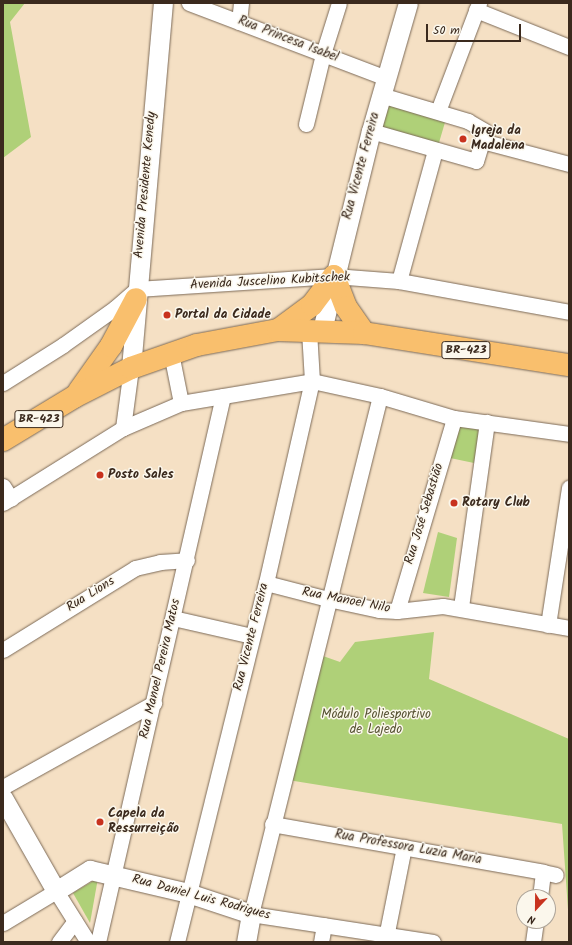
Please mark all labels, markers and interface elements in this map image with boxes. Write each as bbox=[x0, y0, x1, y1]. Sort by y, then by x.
street label: Rua Princesa Isabel bbox=[235, 14, 341, 66]
scale bar bbox=[428, 16, 523, 42]
text: 50 m bbox=[433, 21, 460, 40]
street label: Avenida Presidente Kenedy bbox=[132, 111, 160, 259]
street label: Rua Vicente Ferreira bbox=[340, 111, 384, 221]
place label: Igreja da Madalena bbox=[471, 124, 525, 155]
marker: Igreja da Madalena bbox=[458, 134, 468, 144]
street label: Avenida Juscelino Kubitschek bbox=[190, 270, 350, 294]
place label: Portal da Cidade bbox=[175, 307, 271, 323]
marker: Portal da Cidade bbox=[162, 310, 172, 320]
road number: BR-423 bbox=[441, 340, 491, 360]
road number: BR-423 bbox=[14, 409, 64, 429]
street label: Rua José Sebastião bbox=[402, 462, 448, 566]
place label: Posto Sales bbox=[108, 467, 174, 483]
marker: Posto Sales bbox=[95, 470, 105, 480]
place label: Rotary Club bbox=[462, 495, 530, 511]
marker: Rotary Club bbox=[449, 498, 459, 508]
street label: Rua Lions bbox=[64, 574, 118, 616]
street label: Rua Vicente Ferreira bbox=[231, 582, 273, 692]
street label: Rua Manoel Nilo bbox=[301, 585, 391, 617]
street label: Rua Manoel Pereira Matos bbox=[137, 598, 185, 740]
park label: Módulo Poliesportivo de Lajedo bbox=[321, 708, 431, 739]
place label: Capela da Ressurreição bbox=[108, 807, 179, 838]
marker: Capela da Ressurreição bbox=[95, 817, 105, 827]
street label: Rua Professora Luzia Maria bbox=[333, 827, 483, 869]
street label: Rua Daniel Luis Rodrigues bbox=[130, 872, 272, 924]
north arrow bbox=[516, 889, 556, 929]
text: N bbox=[525, 910, 538, 929]

